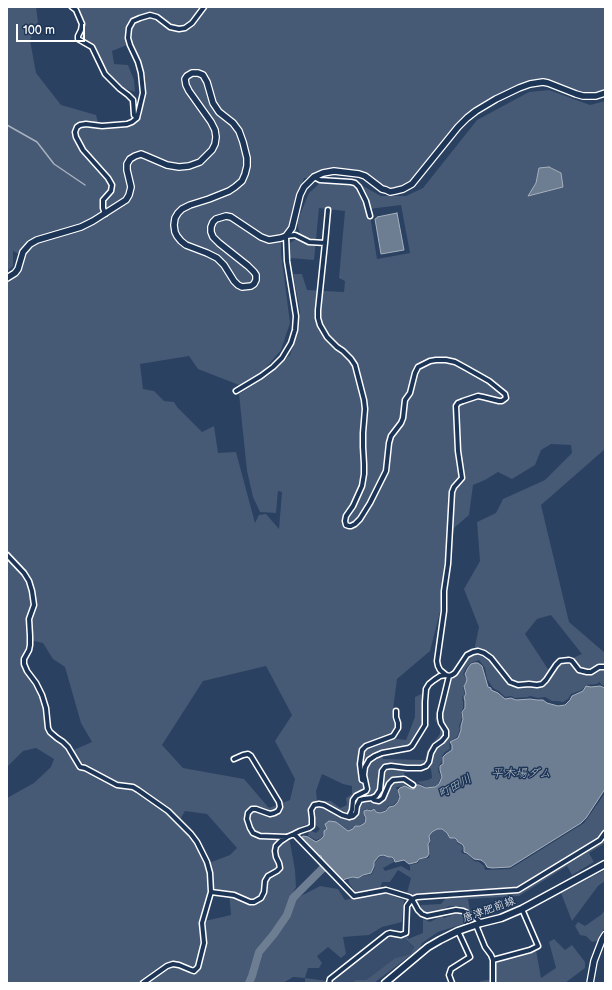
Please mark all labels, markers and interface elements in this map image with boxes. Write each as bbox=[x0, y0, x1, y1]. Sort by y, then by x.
scale bar bbox=[18, 16, 87, 42]
text: 100 m bbox=[23, 23, 55, 38]
water label: 平木場ダム bbox=[491, 767, 551, 781]
water label: 町田川 bbox=[436, 772, 474, 802]
street label: 唐津肥前線 bbox=[461, 894, 517, 926]

